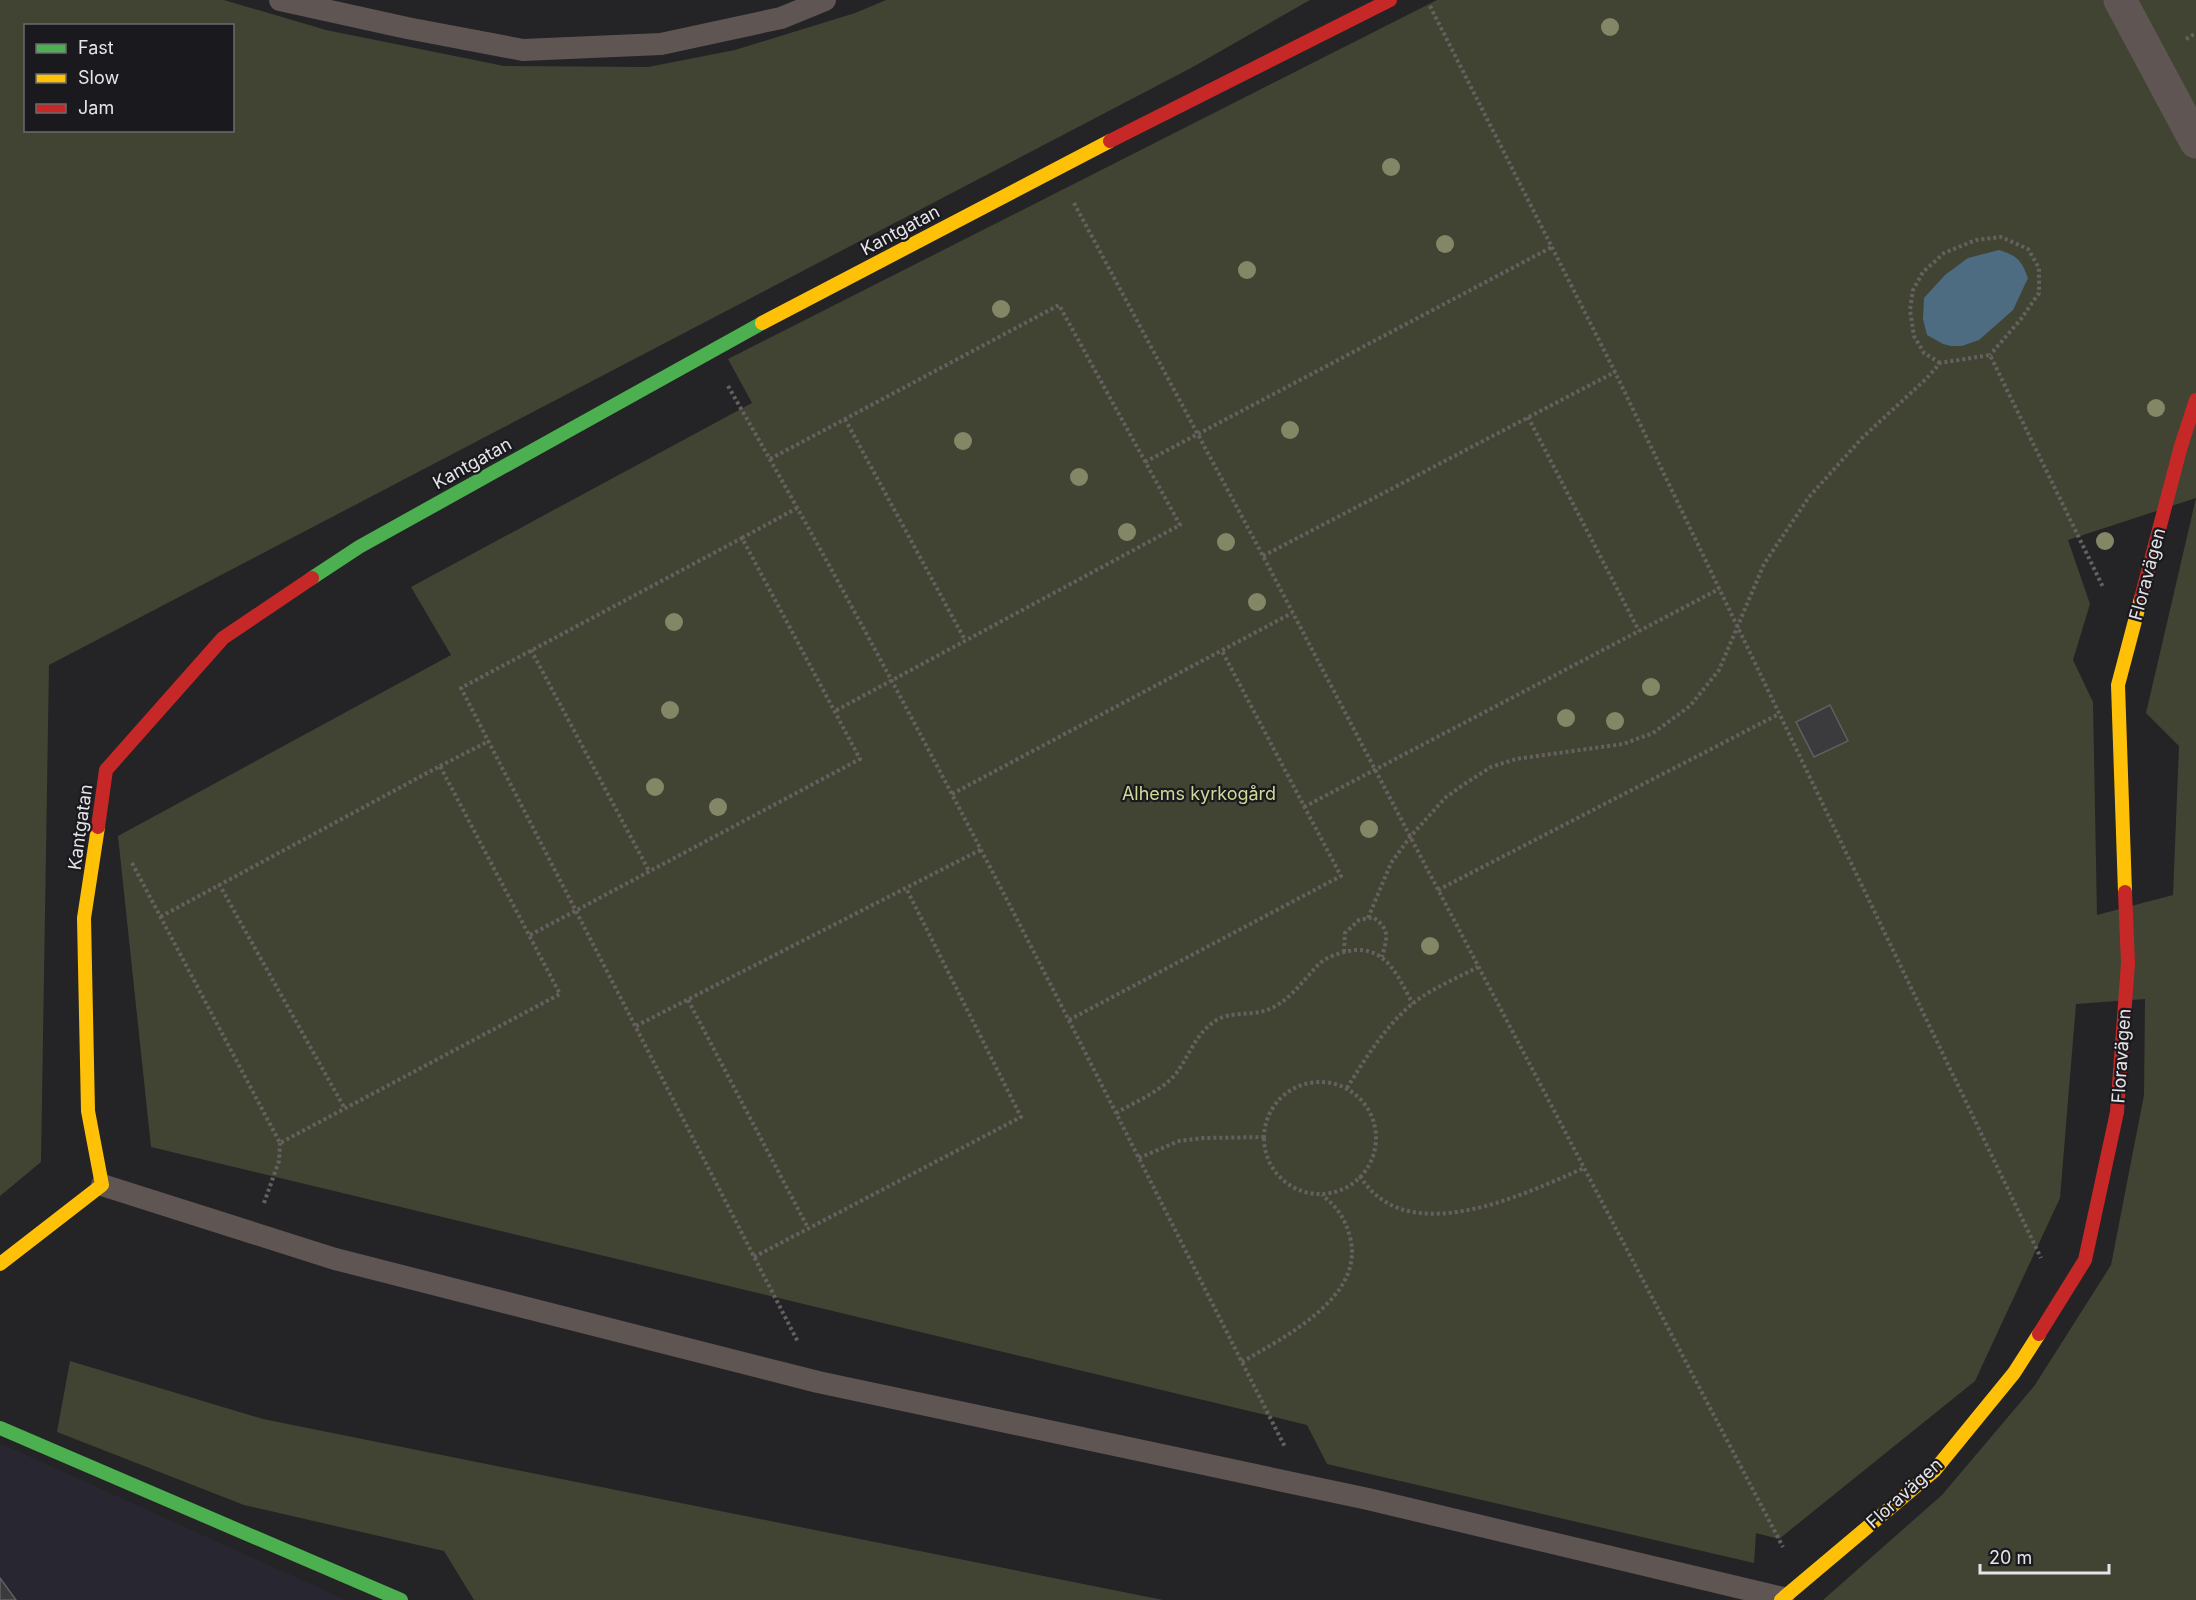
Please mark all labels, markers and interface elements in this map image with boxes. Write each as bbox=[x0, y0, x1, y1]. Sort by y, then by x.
legend bbox=[24, 24, 234, 132]
text: Fast bbox=[78, 37, 114, 58]
text: Slow bbox=[78, 67, 119, 88]
text: Jam bbox=[78, 97, 114, 118]
street label: Kantgatan bbox=[857, 200, 943, 260]
street label: Kantgatan bbox=[429, 433, 515, 493]
street label: Floravägen bbox=[2125, 526, 2169, 622]
street label: Kantgatan bbox=[64, 783, 96, 871]
park label: Alhems kyrkogård bbox=[1122, 783, 1276, 804]
street label: Floravägen bbox=[2107, 1008, 2135, 1104]
street label: Floravägen bbox=[1862, 1454, 1946, 1532]
scale bar bbox=[1980, 1537, 2109, 1575]
text: 20 m bbox=[1989, 1547, 2032, 1568]

